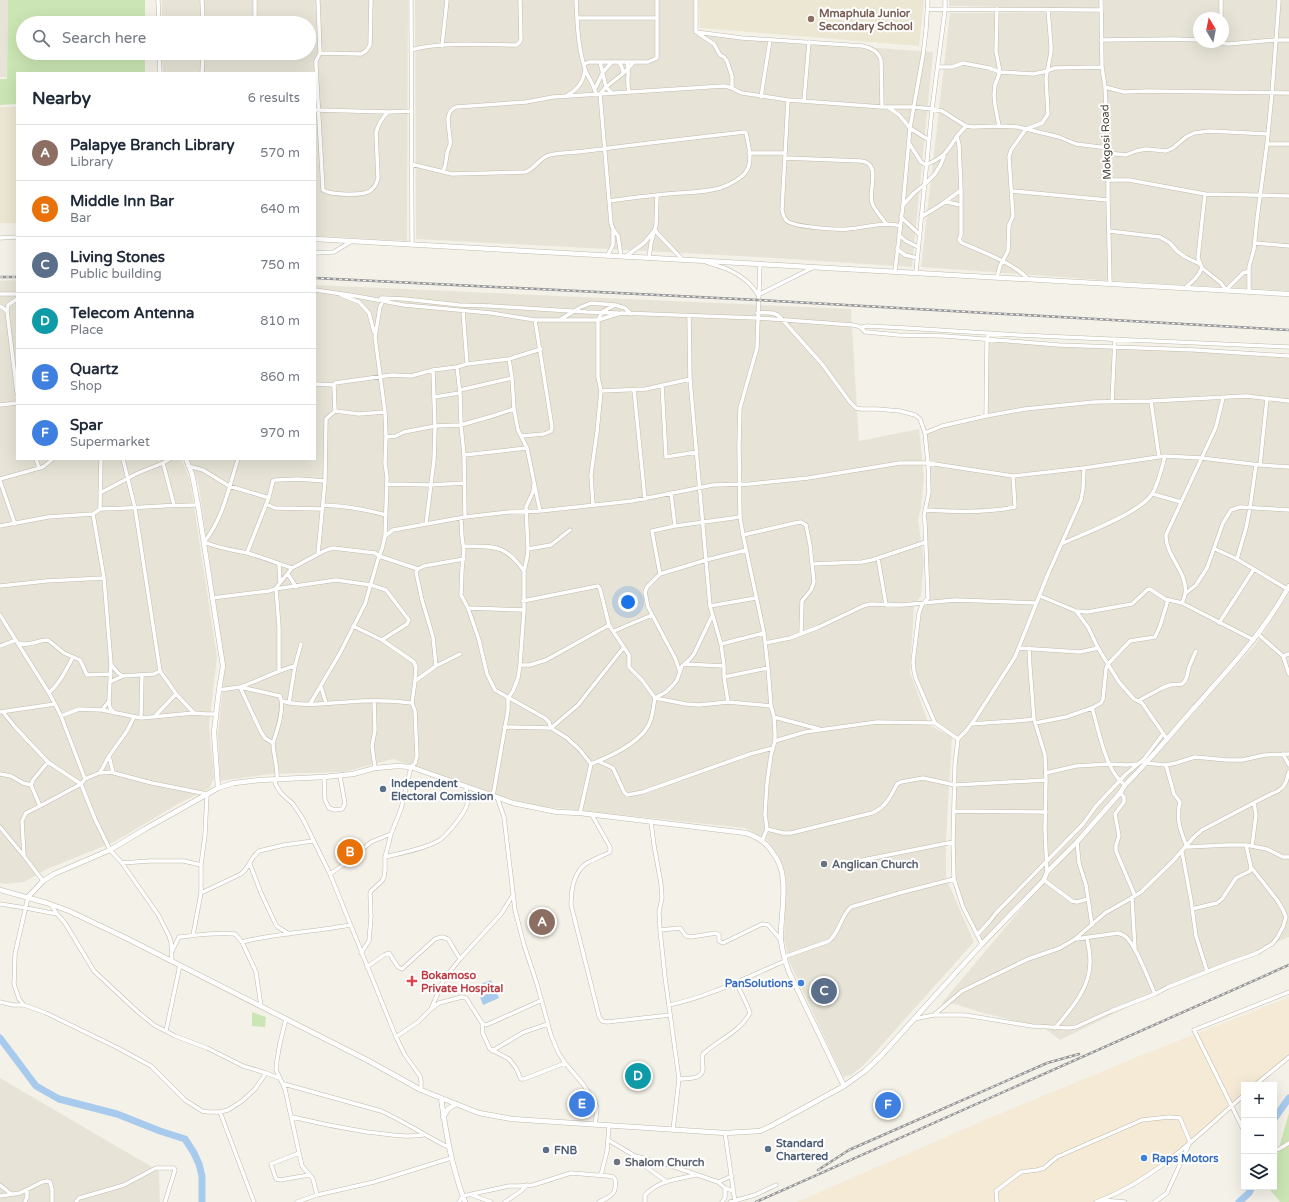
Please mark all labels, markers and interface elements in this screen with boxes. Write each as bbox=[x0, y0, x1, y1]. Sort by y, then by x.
place label: Mmaphula Junior Secondary School bbox=[819, 7, 913, 34]
north arrow bbox=[1193, 12, 1229, 48]
marker: Mmaphula Junior Secondary School bbox=[806, 14, 816, 24]
search box bbox=[16, 16, 316, 60]
icon: search bbox=[30, 27, 52, 49]
text: Search here bbox=[62, 29, 146, 47]
text: Nearby bbox=[32, 88, 91, 109]
text: 6 results bbox=[248, 90, 300, 106]
street label: Mokgosi Road bbox=[1098, 104, 1114, 180]
text: Palapye Branch Library bbox=[70, 136, 234, 154]
text: A bbox=[40, 145, 50, 161]
text: 570 m bbox=[260, 145, 300, 161]
text: Library bbox=[70, 154, 113, 170]
text: Middle Inn Bar bbox=[70, 192, 174, 210]
text: B bbox=[40, 201, 50, 217]
text: 640 m bbox=[260, 201, 300, 217]
text: Bar bbox=[70, 210, 91, 226]
text: Living Stones bbox=[70, 248, 165, 266]
text: C bbox=[40, 257, 50, 273]
text: 750 m bbox=[260, 257, 300, 273]
text: Public building bbox=[70, 266, 162, 282]
text: Telecom Antenna bbox=[70, 304, 195, 322]
text: D bbox=[40, 313, 50, 329]
text: 810 m bbox=[260, 313, 300, 329]
text: Place bbox=[70, 322, 103, 338]
text: Quartz bbox=[70, 360, 119, 378]
text: E bbox=[41, 369, 49, 385]
text: 860 m bbox=[260, 369, 300, 385]
text: Shop bbox=[70, 378, 102, 394]
text: Spar bbox=[70, 416, 103, 434]
text: F bbox=[41, 425, 49, 441]
text: 970 m bbox=[260, 425, 300, 441]
text: Supermarket bbox=[70, 434, 150, 450]
your location bbox=[618, 592, 638, 612]
place label: Independent Electoral Comission bbox=[391, 777, 494, 803]
marker: Independent Electoral Comission bbox=[378, 784, 388, 794]
pin: B bbox=[337, 837, 363, 867]
place label: Anglican Church bbox=[832, 858, 919, 872]
marker: Anglican Church bbox=[819, 859, 829, 869]
pin: A bbox=[529, 907, 555, 937]
place label: Bokamoso Private Hospital bbox=[421, 969, 503, 996]
marker: Bokamoso Private Hospital bbox=[406, 975, 418, 987]
pin: C bbox=[811, 976, 837, 1006]
place label: PanSolutions bbox=[725, 977, 794, 990]
marker: PanSolutions bbox=[796, 978, 806, 988]
pin: D bbox=[625, 1061, 651, 1091]
map controls bbox=[1241, 1082, 1277, 1190]
button: + bbox=[1241, 1082, 1277, 1118]
pin: E bbox=[569, 1089, 595, 1119]
pin: F bbox=[875, 1090, 901, 1120]
button: − bbox=[1241, 1118, 1277, 1154]
place label: Standard Chartered bbox=[776, 1137, 828, 1163]
place label: FNB bbox=[554, 1144, 578, 1157]
marker: Standard Chartered bbox=[763, 1144, 773, 1154]
marker: FNB bbox=[541, 1145, 551, 1155]
place label: Raps Motors bbox=[1152, 1152, 1219, 1166]
marker: Raps Motors bbox=[1139, 1153, 1149, 1163]
button: layers bbox=[1241, 1154, 1277, 1190]
place label: Shalom Church bbox=[625, 1156, 705, 1169]
marker: Shalom Church bbox=[612, 1157, 622, 1167]

